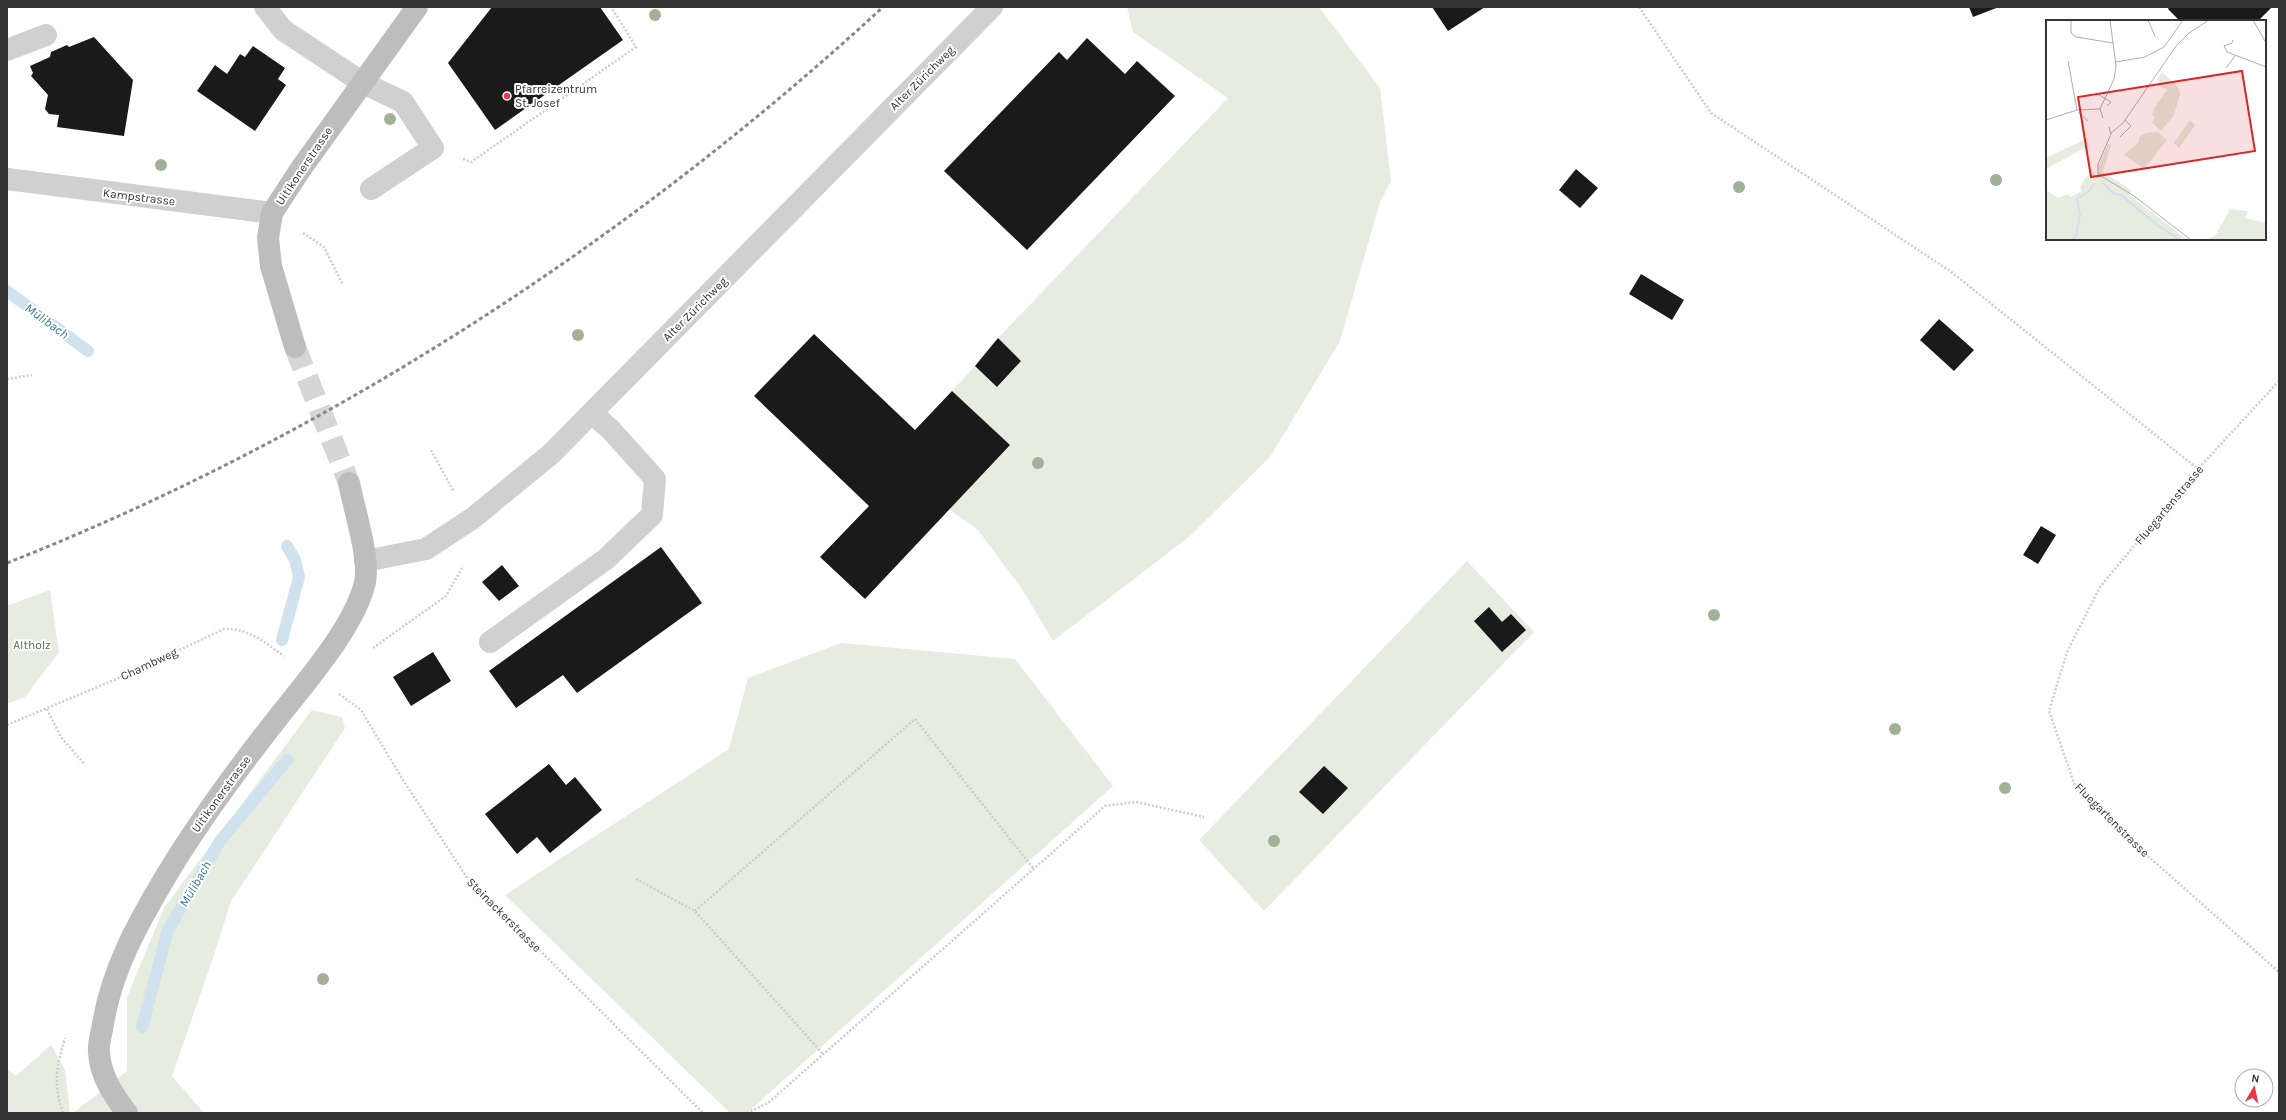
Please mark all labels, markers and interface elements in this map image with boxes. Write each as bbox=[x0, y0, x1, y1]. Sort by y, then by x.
inset map bbox=[2046, 20, 2266, 240]
street label: Alter Zürichweg bbox=[887, 43, 957, 113]
place label: Pfarreizentrum St. Josef bbox=[515, 82, 597, 110]
marker: Pfarreizentrum St. Josef bbox=[502, 91, 512, 101]
street label: Uitikonerstrasse bbox=[273, 124, 335, 208]
street label: Kampstrasse bbox=[102, 186, 176, 208]
street label: Alter Zürichweg bbox=[660, 274, 730, 344]
water label: Mülibach bbox=[22, 300, 72, 342]
street label: Fluegartenstrasse bbox=[2132, 462, 2206, 548]
park label: Altholz bbox=[13, 638, 51, 652]
street label: Chambweg bbox=[118, 645, 180, 683]
street label: Uitikonerstrasse bbox=[189, 753, 253, 835]
street label: Fluegartenstrasse bbox=[2072, 780, 2152, 860]
water label: Mülibach bbox=[176, 858, 214, 910]
street label: Steinackerstrasse bbox=[464, 875, 544, 955]
north arrow bbox=[2234, 1068, 2274, 1108]
text: N bbox=[2251, 1072, 2260, 1086]

